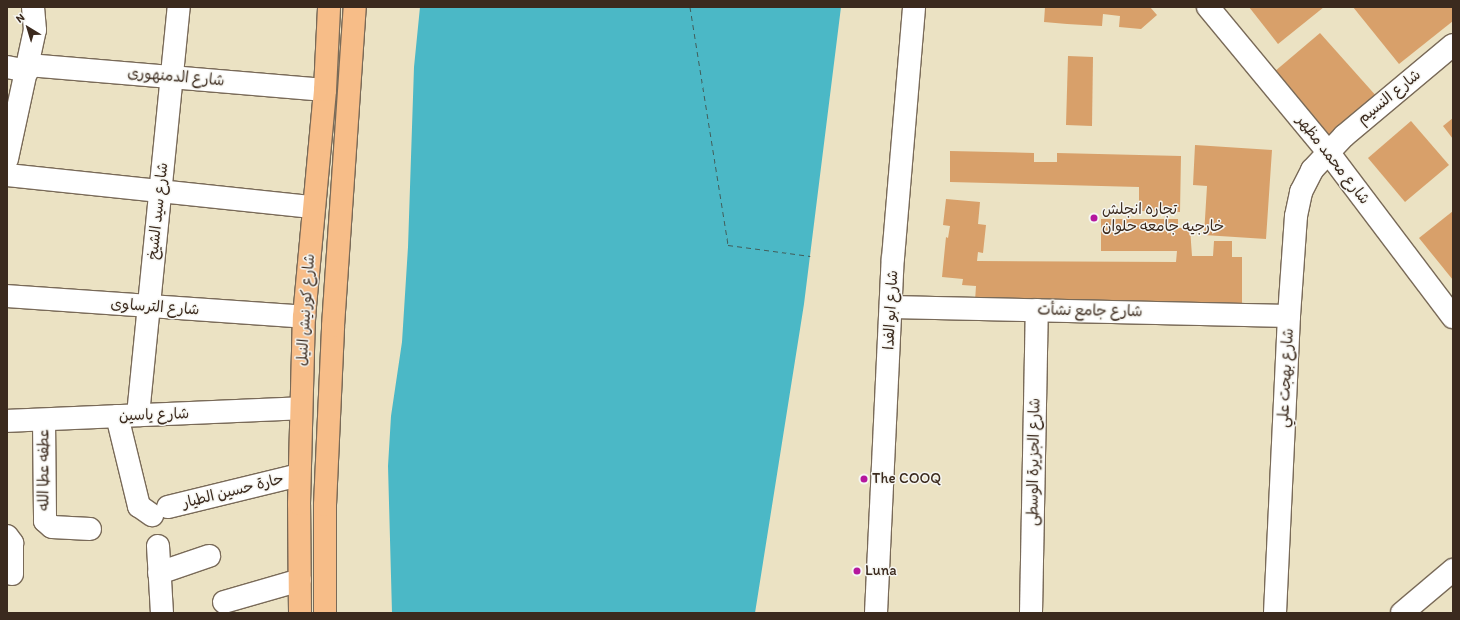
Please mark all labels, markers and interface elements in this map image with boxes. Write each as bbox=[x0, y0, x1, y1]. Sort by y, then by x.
north arrow bbox=[8, 8, 48, 48]
text: N bbox=[13, 11, 27, 26]
street label: شارع الدمنهورى bbox=[127, 64, 225, 90]
street label: شارع النسيم bbox=[1354, 66, 1424, 128]
street label: شارع محمد مظهر bbox=[1293, 112, 1373, 208]
street label: شارع سيد الشيخ bbox=[144, 162, 172, 260]
place label: تجاره انجلش خارجيه جامعه حلوان bbox=[1102, 200, 1224, 235]
marker: تجاره انجلش خارجيه جامعه حلوان bbox=[1089, 213, 1099, 223]
street label: شارع كورنيش النيل bbox=[293, 253, 319, 367]
street label: شارع ابو الفدا bbox=[880, 270, 902, 350]
street label: شارع الترساوى bbox=[110, 295, 200, 319]
street label: شارع جامع نشأت bbox=[1037, 301, 1143, 321]
street label: شارع بهجت علي bbox=[1274, 328, 1298, 428]
street label: شارع الجزيرة الوسطى bbox=[1024, 398, 1044, 526]
street label: شارع ياسين bbox=[118, 405, 190, 425]
street label: عطفه عطا الله bbox=[35, 429, 53, 511]
street label: حارة حسين الطيار bbox=[180, 470, 286, 512]
place label: The COOQ bbox=[872, 470, 941, 488]
marker: The COOQ bbox=[859, 474, 869, 484]
place label: Luna bbox=[865, 562, 897, 580]
marker: Luna bbox=[852, 566, 862, 576]

